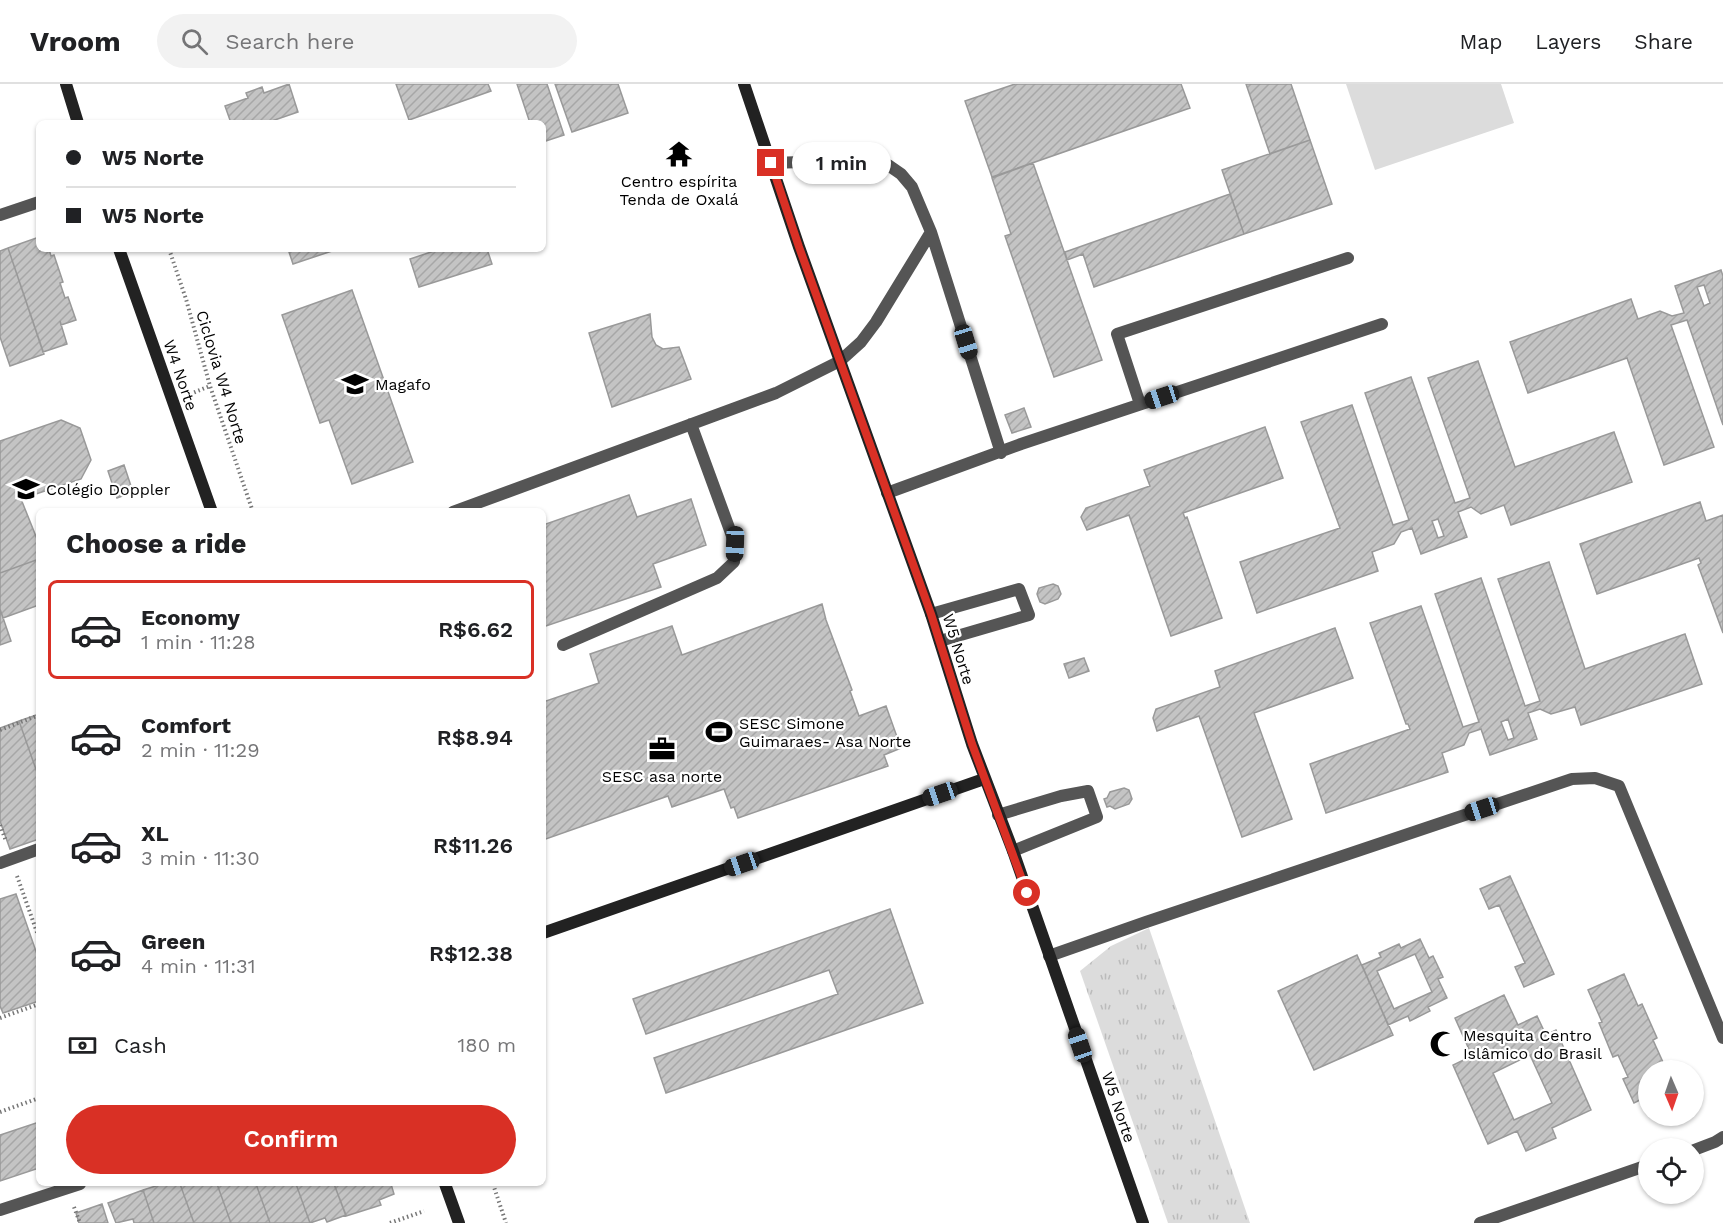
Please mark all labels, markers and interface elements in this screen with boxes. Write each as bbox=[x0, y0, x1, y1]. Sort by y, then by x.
search box bbox=[157, 14, 577, 68]
text: Vroom bbox=[30, 25, 121, 58]
icon: search bbox=[178, 25, 211, 58]
text: Search here bbox=[226, 29, 354, 54]
text: Map bbox=[1459, 29, 1502, 54]
text: Layers bbox=[1535, 29, 1601, 54]
text: Share bbox=[1634, 29, 1693, 54]
temple icon: Centro espírita Tenda de Oxalá bbox=[664, 139, 694, 169]
callout: 1 min bbox=[792, 142, 891, 184]
text: W5 Norte bbox=[102, 145, 204, 170]
route end bbox=[757, 149, 784, 176]
text: 1 min bbox=[816, 151, 867, 175]
place label: Centro espírita Tenda de Oxalá bbox=[620, 172, 739, 209]
text: W5 Norte bbox=[102, 203, 204, 228]
street label: Ciclovia W4 Norte bbox=[192, 308, 251, 446]
car bbox=[952, 322, 980, 362]
street label: W4 Norte bbox=[160, 337, 201, 413]
school or university icon: Magafo bbox=[340, 369, 370, 399]
place label: Magafo bbox=[375, 375, 431, 394]
car bbox=[1142, 383, 1182, 411]
school or university icon: Colégio Doppler bbox=[11, 474, 41, 504]
place label: Colégio Doppler bbox=[46, 480, 171, 499]
car bbox=[725, 526, 745, 562]
text: Choose a ride bbox=[66, 528, 246, 560]
icon: car bbox=[69, 603, 123, 657]
text: Economy bbox=[141, 605, 240, 630]
street label: W5 Norte bbox=[939, 611, 978, 687]
text: R$6.62 bbox=[438, 617, 513, 642]
text: 1 min · 11:28 bbox=[141, 630, 256, 654]
icon: car bbox=[69, 711, 123, 765]
text: Comfort bbox=[141, 713, 231, 738]
place label: SESC Simone Guimaraes- Asa Norte bbox=[739, 714, 911, 751]
sports icon: SESC Simone Guimaraes- Asa Norte bbox=[704, 717, 734, 747]
text: R$8.94 bbox=[437, 725, 513, 750]
office icon: SESC asa norte bbox=[647, 734, 677, 764]
text: 2 min · 11:29 bbox=[141, 738, 260, 762]
place label: SESC asa norte bbox=[602, 767, 722, 786]
car bbox=[920, 780, 960, 808]
car bbox=[1462, 795, 1502, 823]
icon: car bbox=[69, 819, 123, 873]
text: XL bbox=[141, 821, 169, 846]
text: R$11.26 bbox=[433, 833, 513, 858]
text: 3 min · 11:30 bbox=[141, 846, 260, 870]
car bbox=[722, 850, 762, 878]
route start bbox=[1013, 879, 1040, 906]
icon: car bbox=[69, 927, 123, 981]
text: Green bbox=[141, 929, 205, 954]
text: R$12.38 bbox=[429, 941, 513, 966]
text: 4 min · 11:31 bbox=[141, 954, 256, 978]
car bbox=[1066, 1025, 1094, 1065]
place label: Mesquita Centro Islâmico do Brasil bbox=[1463, 1026, 1602, 1063]
icon: cash bbox=[66, 1029, 99, 1062]
mosque icon: Mesquita Centro Islâmico do Brasil bbox=[1428, 1029, 1458, 1059]
text: Cash bbox=[114, 1033, 167, 1058]
text: 180 m bbox=[458, 1033, 516, 1057]
north arrow bbox=[1638, 1060, 1704, 1126]
map controls bbox=[1638, 1060, 1704, 1204]
street label: W5 Norte bbox=[1098, 1069, 1139, 1145]
button: Confirm bbox=[66, 1105, 516, 1174]
button: locate bbox=[1638, 1138, 1704, 1204]

